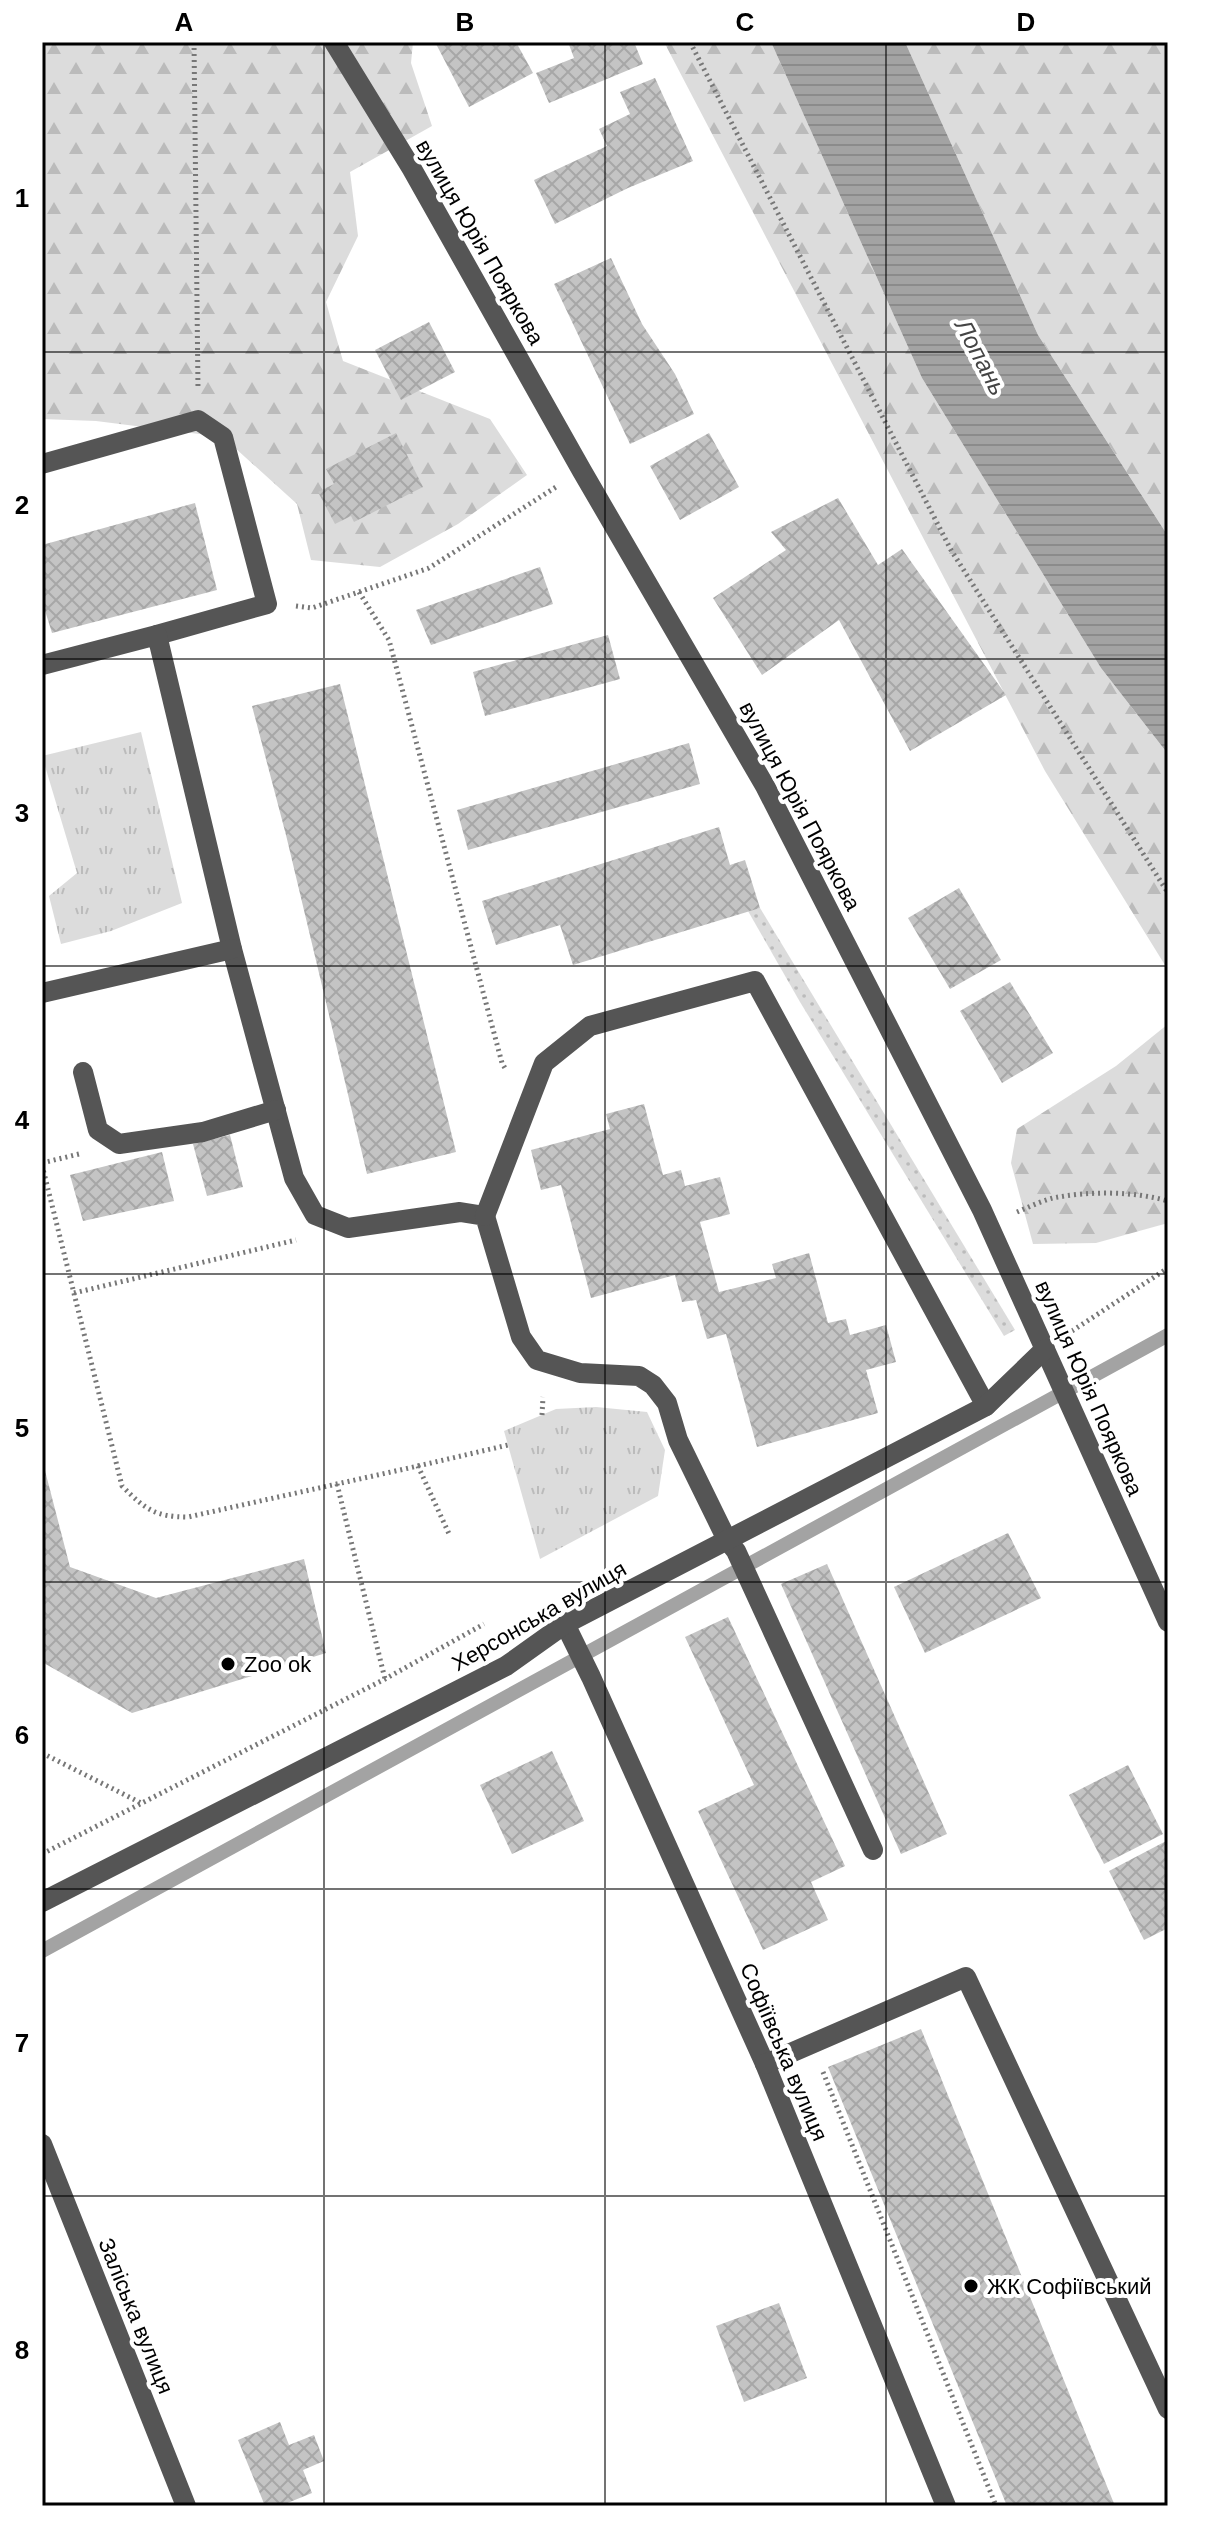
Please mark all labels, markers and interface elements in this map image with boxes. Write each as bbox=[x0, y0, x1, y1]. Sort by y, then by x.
text: A bbox=[175, 7, 194, 37]
text: B bbox=[456, 7, 474, 37]
text: C bbox=[736, 7, 755, 37]
text: D bbox=[1017, 7, 1035, 37]
street label: вулиця Юрія Пояркова bbox=[411, 135, 549, 350]
text: 1 bbox=[15, 183, 29, 213]
water label: Лопань bbox=[949, 313, 1012, 400]
text: 2 bbox=[15, 490, 29, 520]
street label: вулиця Юрія Пояркова bbox=[734, 697, 866, 915]
text: 3 bbox=[15, 798, 29, 828]
text: 4 bbox=[15, 1105, 30, 1135]
street label: вулиця Юрія Пояркова bbox=[1030, 1277, 1148, 1500]
text: 5 bbox=[15, 1413, 29, 1443]
street label: Херсонська вулиця bbox=[447, 1556, 631, 1676]
place label: Zoo ok bbox=[244, 1652, 312, 1677]
marker: Zoo ok bbox=[219, 1655, 237, 1673]
text: 6 bbox=[15, 1720, 29, 1750]
street label: Софіївська вулиця bbox=[735, 1959, 833, 2145]
text: 7 bbox=[15, 2028, 29, 2058]
street label: Заліська вулиця bbox=[93, 2235, 179, 2397]
place label: ЖК Софіївський bbox=[987, 2274, 1152, 2299]
marker: ЖК Софіївський bbox=[962, 2277, 980, 2295]
text: 8 bbox=[15, 2335, 29, 2365]

